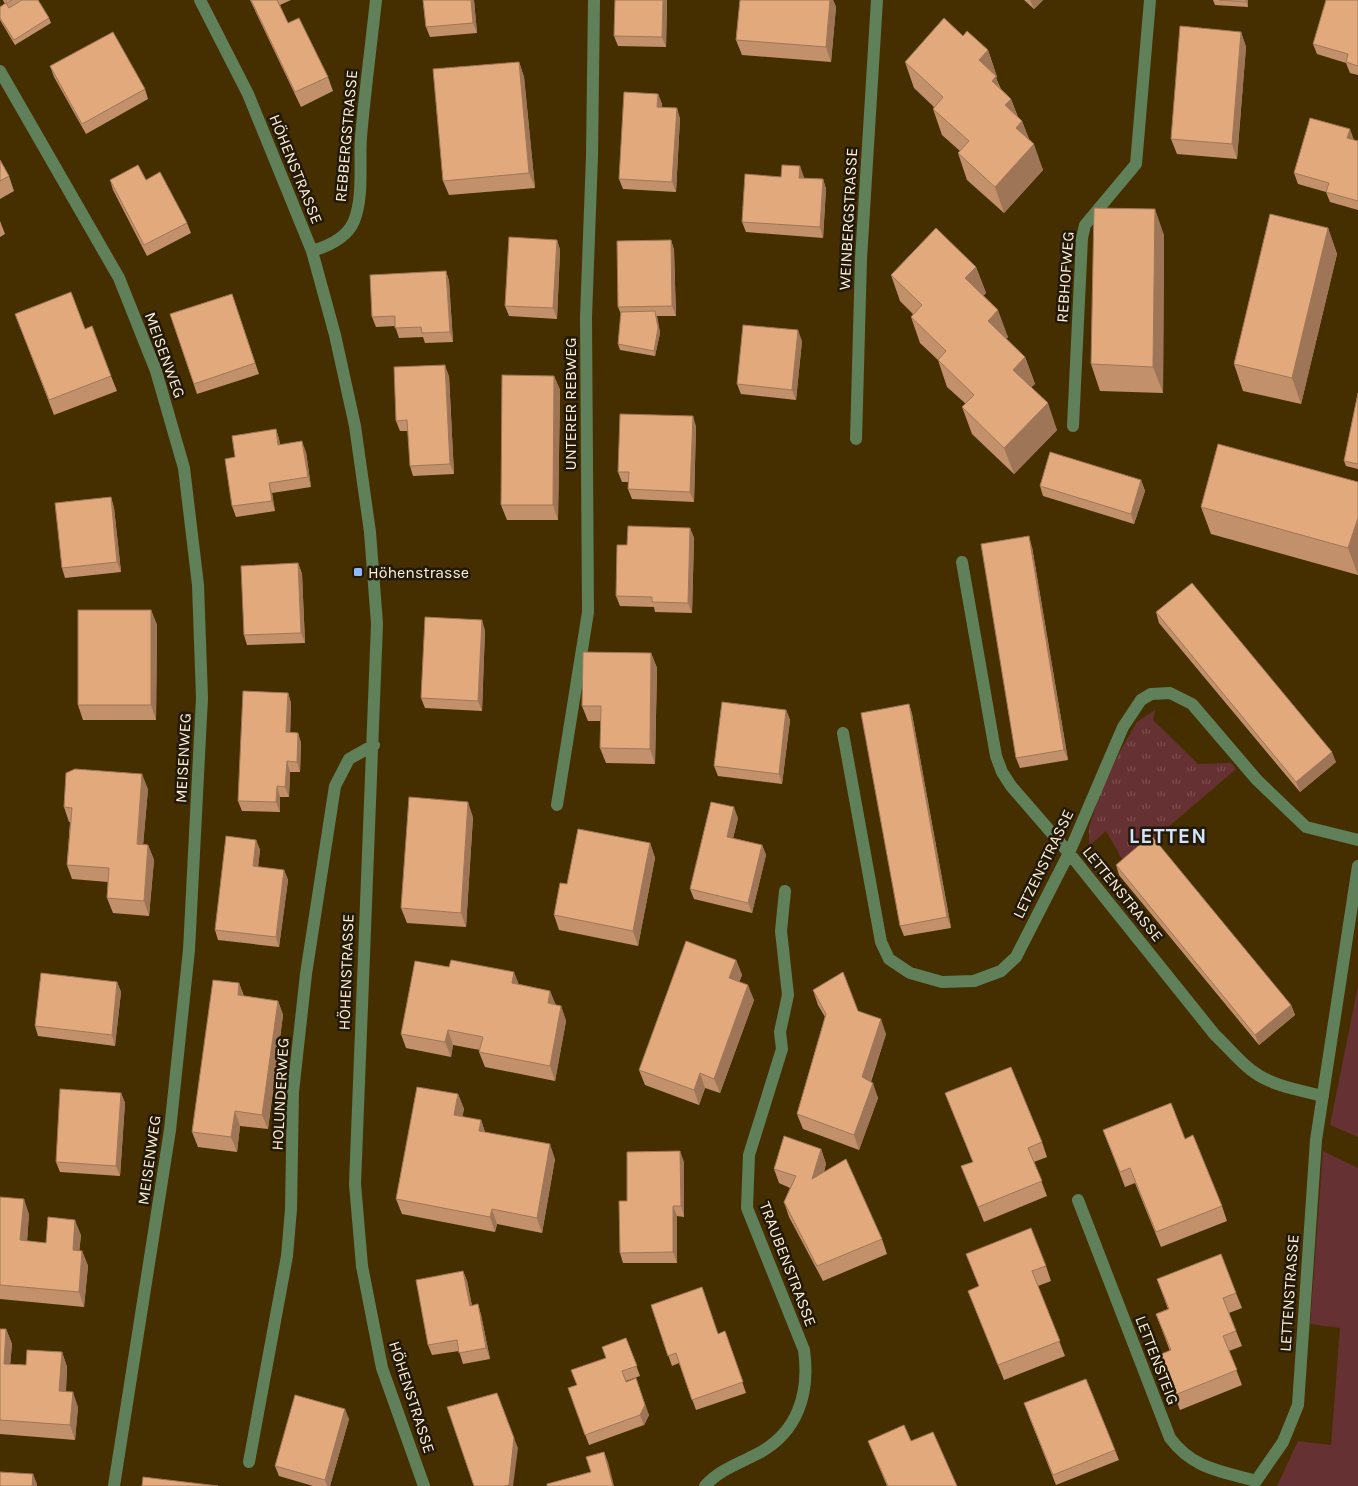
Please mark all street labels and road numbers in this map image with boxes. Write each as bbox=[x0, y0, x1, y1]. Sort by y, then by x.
street label: REBBERGSTRASSE bbox=[331, 69, 361, 203]
street label: HÖHENSTRASSE bbox=[265, 111, 327, 227]
street label: WEINBERGSTRASSE bbox=[835, 147, 861, 291]
street label: REBHOFWEG bbox=[1052, 231, 1078, 323]
street label: MEISENWEG bbox=[141, 309, 189, 401]
street label: UNTERER REBWEG bbox=[561, 337, 580, 471]
street label: MEISENWEG bbox=[171, 712, 195, 804]
street label: LETZENSTRASSE bbox=[1008, 806, 1078, 922]
street label: LETTENSTRASSE bbox=[1079, 842, 1167, 946]
street label: HÖHENSTRASSE bbox=[334, 913, 358, 1031]
street label: HOLUNDERWEG bbox=[268, 1037, 292, 1151]
street label: MEISENWEG bbox=[133, 1114, 165, 1206]
street label: TRAUBENSTRASSE bbox=[755, 1199, 821, 1329]
street label: LETTENSTRASSE bbox=[1275, 1234, 1303, 1352]
street label: LETTENSTEIG bbox=[1131, 1313, 1183, 1407]
street label: HÖHENSTRASSE bbox=[385, 1339, 439, 1455]

